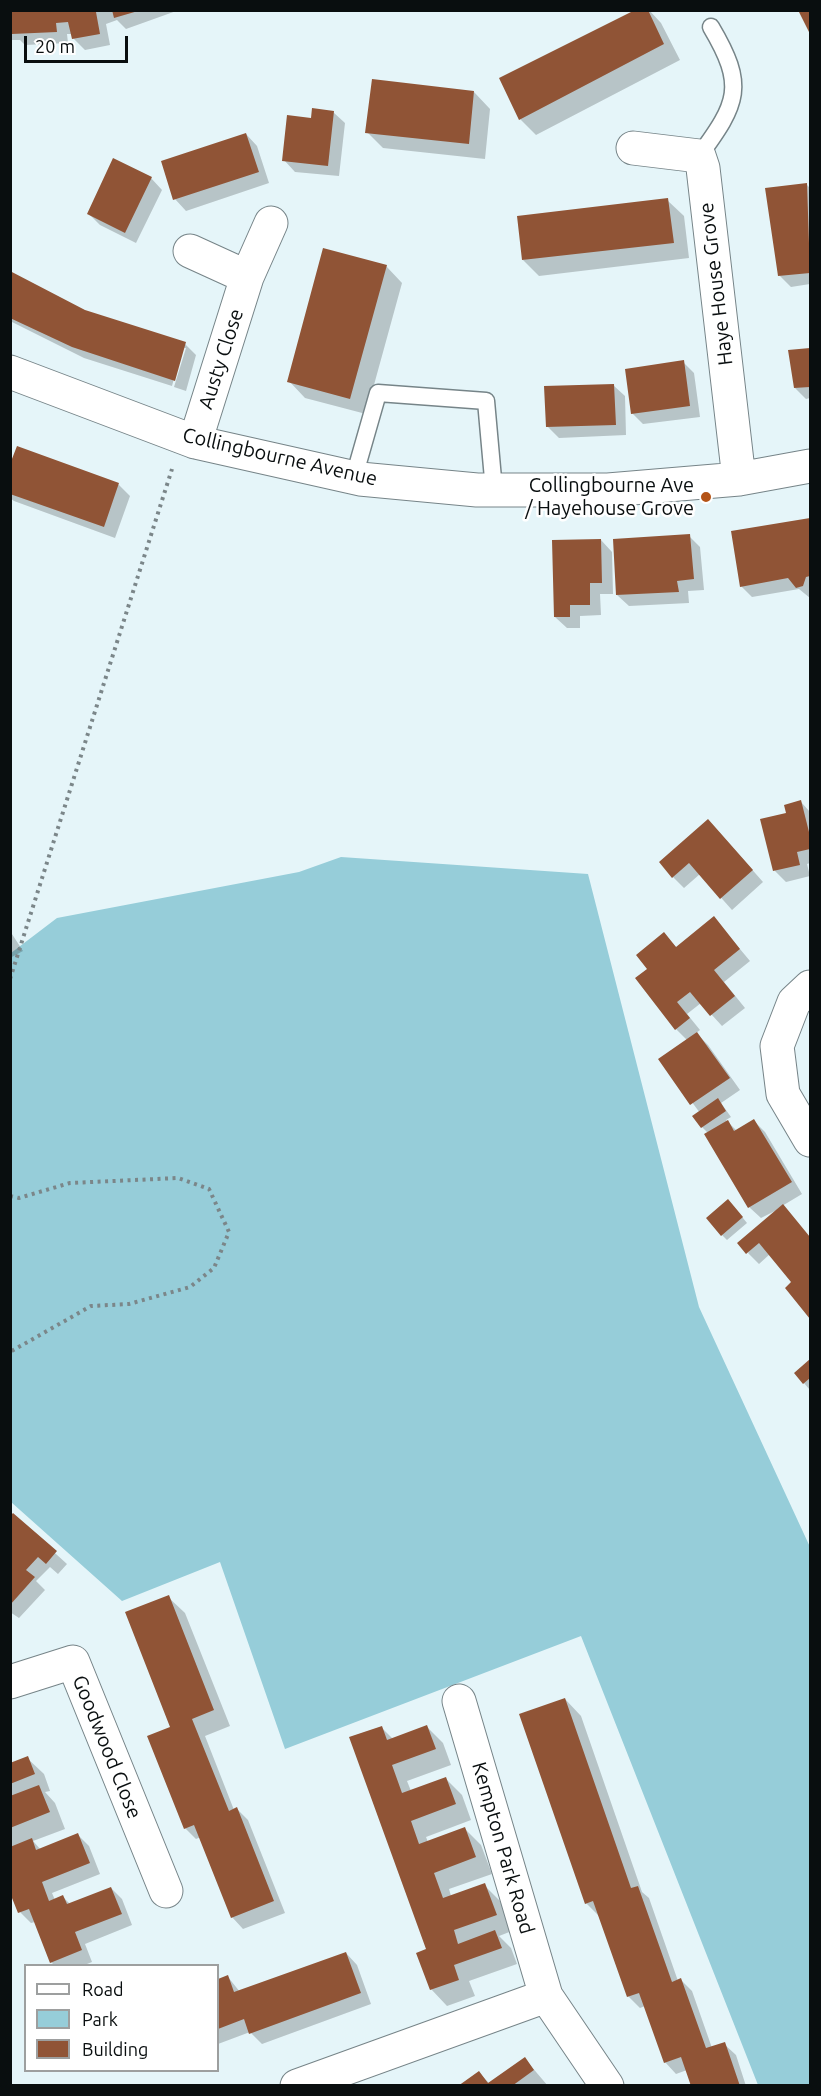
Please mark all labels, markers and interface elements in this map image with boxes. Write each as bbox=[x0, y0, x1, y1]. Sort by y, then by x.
scale bar bbox=[27, 24, 130, 62]
text: 20 m bbox=[35, 36, 75, 56]
street label: Haye House Grove bbox=[694, 201, 738, 367]
street label: Austy Close bbox=[193, 306, 249, 412]
street label: Collingbourne Avenue bbox=[180, 423, 380, 491]
place label: Collingbourne Ave / Hayehouse Grove bbox=[525, 473, 694, 520]
marker: Collingbourne Ave / Hayehouse Grove bbox=[699, 490, 713, 504]
street label: Goodwood Close bbox=[67, 1672, 147, 1822]
street label: Kempton Park Road bbox=[467, 1759, 539, 1937]
legend bbox=[24, 1964, 219, 2072]
text: Road bbox=[82, 1979, 124, 1999]
text: Park bbox=[82, 2009, 118, 2029]
text: Building bbox=[82, 2039, 148, 2059]

